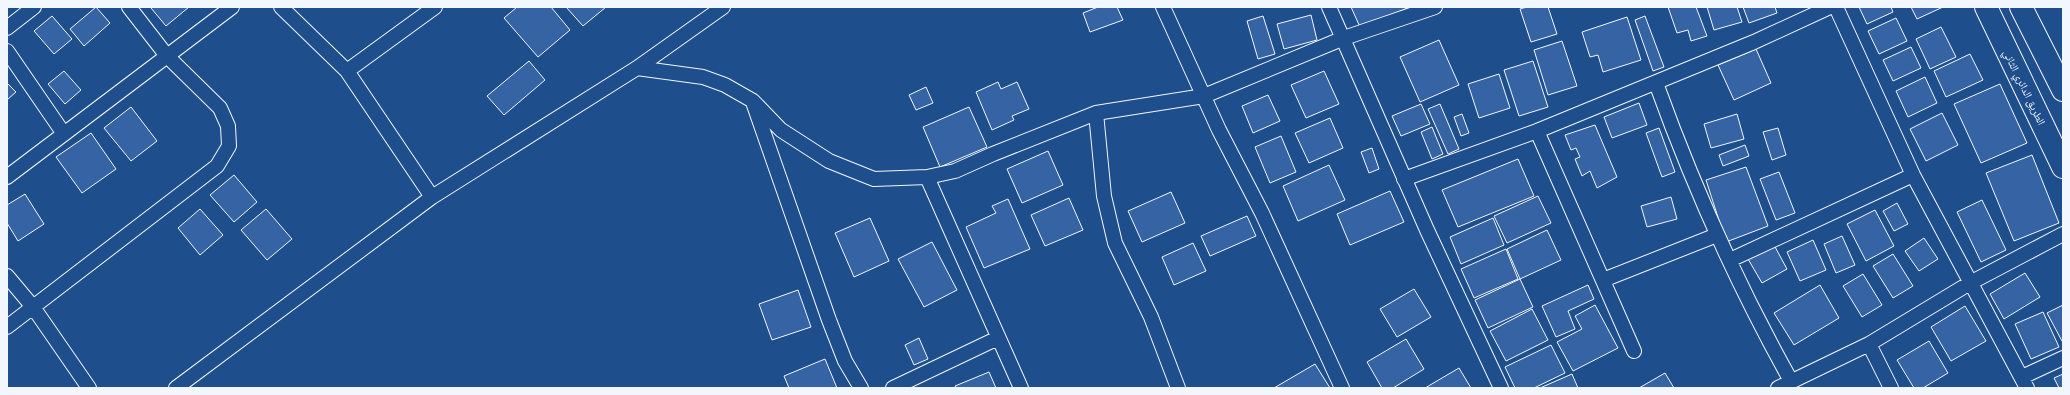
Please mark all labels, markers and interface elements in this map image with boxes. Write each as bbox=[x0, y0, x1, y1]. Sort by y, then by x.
street label: الطريق الدائري الثاني bbox=[1999, 47, 2049, 128]

